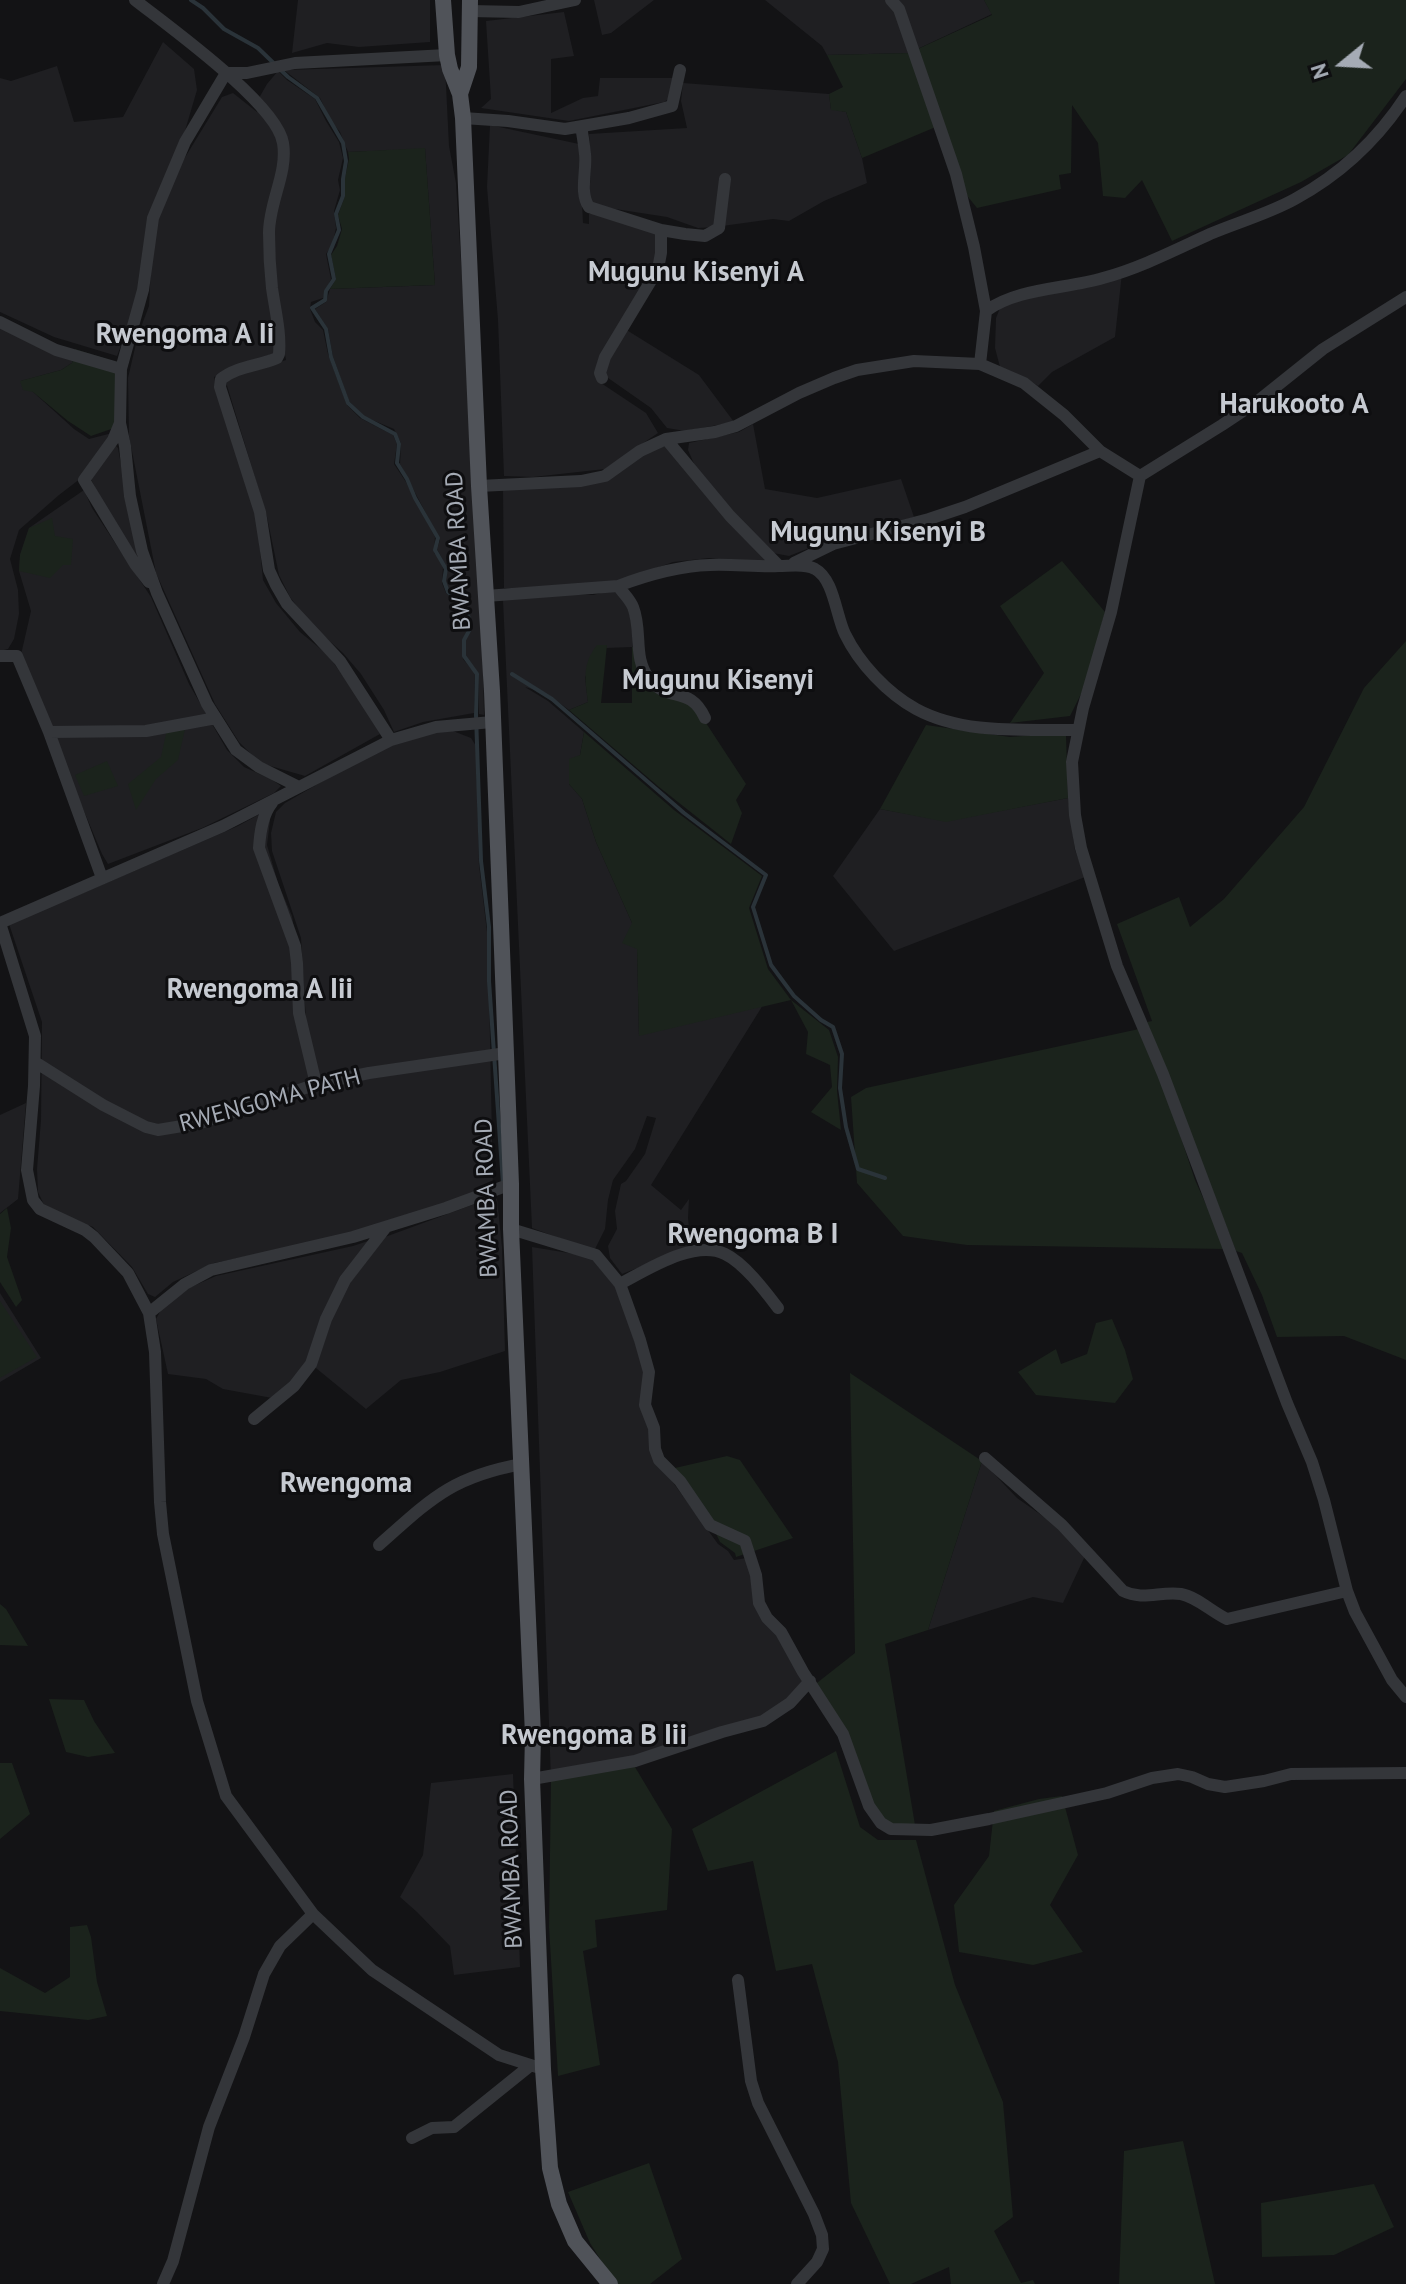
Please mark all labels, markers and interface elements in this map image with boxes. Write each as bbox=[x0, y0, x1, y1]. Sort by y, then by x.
north arrow bbox=[1302, 24, 1382, 104]
text: N bbox=[1304, 60, 1335, 83]
district label: Mugunu Kisenyi A bbox=[588, 256, 804, 290]
district label: Rwengoma A Ii bbox=[96, 318, 274, 352]
district label: Harukooto A bbox=[1219, 388, 1369, 422]
street label: BWAMBA ROAD bbox=[440, 471, 478, 631]
district label: Mugunu Kisenyi B bbox=[770, 516, 986, 550]
district label: Mugunu Kisenyi bbox=[622, 664, 814, 698]
district label: Rwengoma A Iii bbox=[167, 973, 353, 1007]
street label: RWENGOMA PATH bbox=[176, 1063, 364, 1139]
street label: BWAMBA ROAD bbox=[470, 1118, 504, 1278]
district label: Rwengoma B I bbox=[668, 1218, 838, 1252]
district label: Rwengoma bbox=[280, 1467, 412, 1501]
district label: Rwengoma B Iii bbox=[501, 1719, 687, 1753]
street label: BWAMBA ROAD bbox=[495, 1789, 529, 1949]

